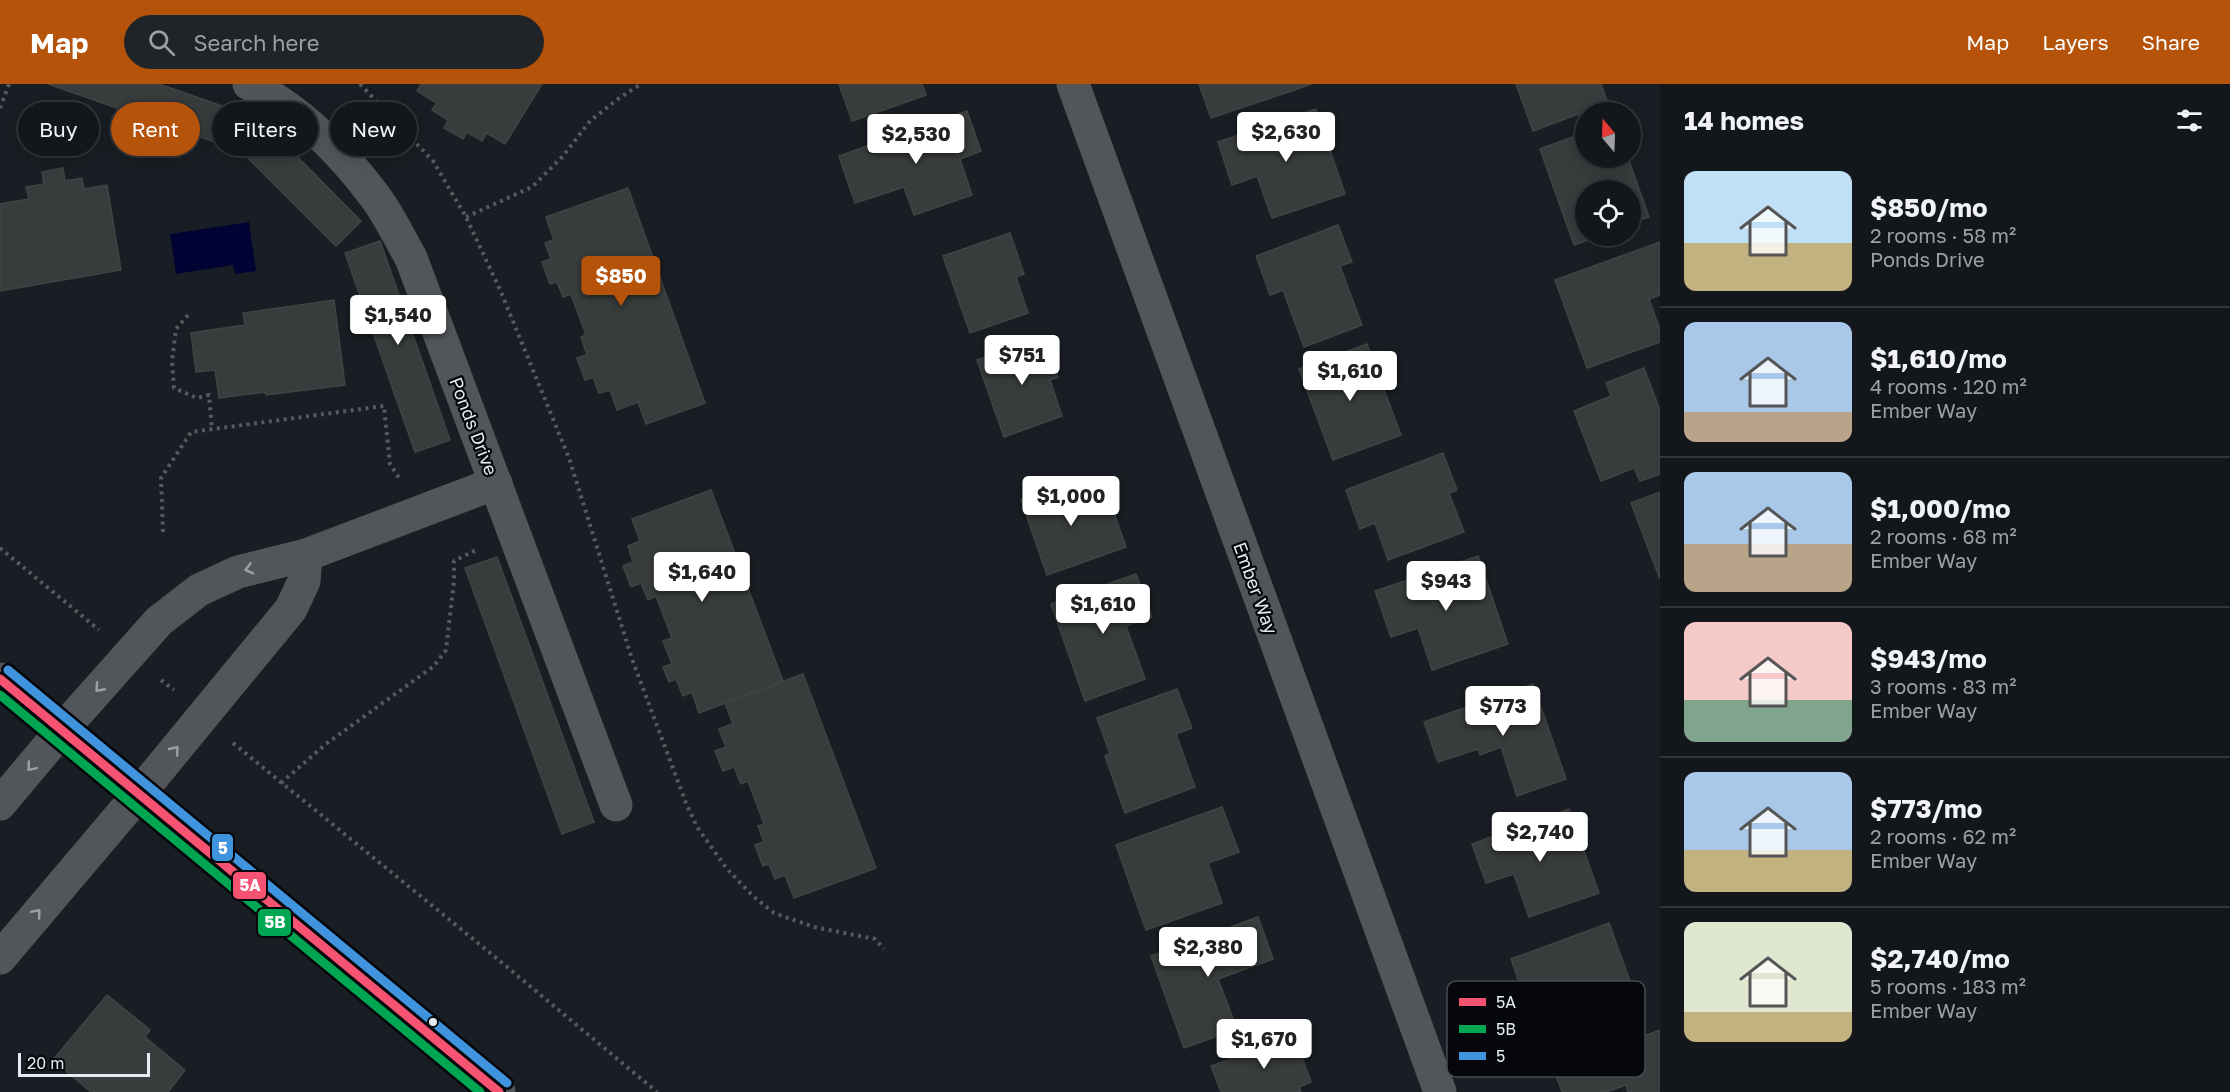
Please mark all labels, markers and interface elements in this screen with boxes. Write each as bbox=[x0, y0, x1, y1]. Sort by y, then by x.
search box bbox=[124, 15, 544, 69]
text: Map bbox=[30, 26, 88, 59]
icon: search bbox=[145, 26, 178, 59]
text: Search here bbox=[193, 29, 319, 56]
text: Map bbox=[1966, 29, 2009, 55]
text: Layers bbox=[2042, 29, 2109, 55]
text: Share bbox=[2142, 29, 2200, 55]
chip: Buy bbox=[18, 102, 99, 156]
chip: Rent bbox=[111, 102, 200, 156]
chip: Filters bbox=[212, 102, 318, 156]
chip: New bbox=[330, 102, 417, 156]
north arrow bbox=[1575, 102, 1641, 168]
map controls bbox=[1575, 102, 1641, 246]
icon: filters bbox=[2173, 104, 2206, 137]
text: 14 homes bbox=[1684, 105, 1804, 136]
pin: $2,630 bbox=[1237, 112, 1335, 163]
pin: $2,530 bbox=[867, 114, 965, 165]
text: $2,630 bbox=[1251, 119, 1321, 143]
text: $2,530 bbox=[881, 121, 951, 145]
button: locate bbox=[1575, 180, 1641, 246]
text: $850/mo bbox=[1870, 192, 1988, 223]
icon: home bbox=[1732, 195, 1804, 267]
text: 2 rooms · 58 m² bbox=[1870, 223, 2016, 247]
text: Ponds Drive bbox=[1870, 247, 1985, 271]
pin: $850 bbox=[585, 256, 657, 307]
text: $850 bbox=[595, 263, 647, 287]
pin: $1,540 bbox=[349, 295, 447, 346]
text: $1,540 bbox=[364, 302, 432, 326]
pin: $751 bbox=[986, 335, 1058, 386]
text: $751 bbox=[999, 342, 1045, 366]
text: $1,610/mo bbox=[1870, 343, 2007, 374]
icon: home bbox=[1732, 346, 1804, 418]
pin: $1,610 bbox=[1301, 351, 1399, 402]
text: $1,610 bbox=[1317, 358, 1383, 382]
street label: Ponds Drive bbox=[445, 374, 503, 478]
text: 4 rooms · 120 m² bbox=[1870, 374, 2027, 398]
text: Ember Way bbox=[1870, 398, 1977, 422]
pin: $1,000 bbox=[1022, 476, 1120, 527]
text: $1,000 bbox=[1036, 483, 1106, 507]
text: $1,000/mo bbox=[1870, 493, 2011, 524]
icon: home bbox=[1732, 496, 1804, 568]
text: 2 rooms · 68 m² bbox=[1870, 524, 2017, 548]
street label: Ember Way bbox=[1229, 539, 1283, 637]
text: Ember Way bbox=[1870, 548, 1977, 572]
pin: $1,640 bbox=[653, 552, 751, 603]
text: $1,640 bbox=[668, 559, 736, 583]
pin: $943 bbox=[1410, 561, 1482, 612]
one-way arrow bbox=[244, 562, 254, 575]
text: $943 bbox=[1421, 568, 1471, 592]
pin: $1,610 bbox=[1054, 584, 1152, 635]
text: $1,610 bbox=[1070, 591, 1136, 615]
text: $943/mo bbox=[1870, 643, 1987, 674]
icon: home bbox=[1732, 646, 1804, 718]
text: 3 rooms · 83 m² bbox=[1870, 674, 2016, 698]
one-way arrow bbox=[95, 682, 106, 692]
pin: $773 bbox=[1467, 686, 1539, 737]
text: $773 bbox=[1479, 693, 1527, 717]
text: Ember Way bbox=[1870, 698, 1977, 722]
one-way arrow bbox=[168, 746, 179, 757]
one-way arrow bbox=[27, 760, 38, 771]
text: $773/mo bbox=[1870, 793, 1982, 824]
icon: home bbox=[1732, 796, 1804, 868]
pin: $2,740 bbox=[1491, 812, 1589, 863]
text: $2,740 bbox=[1506, 819, 1574, 843]
text: 2 rooms · 62 m² bbox=[1870, 824, 2016, 848]
line badge: 5 bbox=[211, 833, 234, 862]
text: 5 bbox=[218, 838, 228, 858]
text: Ember Way bbox=[1870, 848, 1977, 872]
line badge: 5A bbox=[232, 871, 267, 900]
text: 5A bbox=[239, 875, 261, 895]
line badge: 5B bbox=[257, 908, 292, 937]
one-way arrow bbox=[30, 909, 41, 920]
text: 5B bbox=[264, 912, 286, 932]
pin: $2,380 bbox=[1159, 927, 1257, 978]
text: $2,380 bbox=[1173, 934, 1243, 958]
text: $2,740/mo bbox=[1870, 943, 2010, 974]
icon: home bbox=[1732, 946, 1804, 1018]
text: 5 rooms · 183 m² bbox=[1870, 974, 2026, 998]
legend bbox=[1447, 981, 1645, 1077]
text: 5A bbox=[1496, 992, 1516, 1012]
text: Ember Way bbox=[1870, 998, 1977, 1022]
unlabelled marker bbox=[427, 1016, 439, 1028]
pin: $1,670 bbox=[1215, 1019, 1313, 1070]
text: 5B bbox=[1496, 1019, 1516, 1039]
text: $1,670 bbox=[1231, 1026, 1297, 1050]
text: 5 bbox=[1496, 1046, 1505, 1066]
scale bar bbox=[18, 1050, 150, 1078]
text: 20 m bbox=[27, 1053, 64, 1073]

